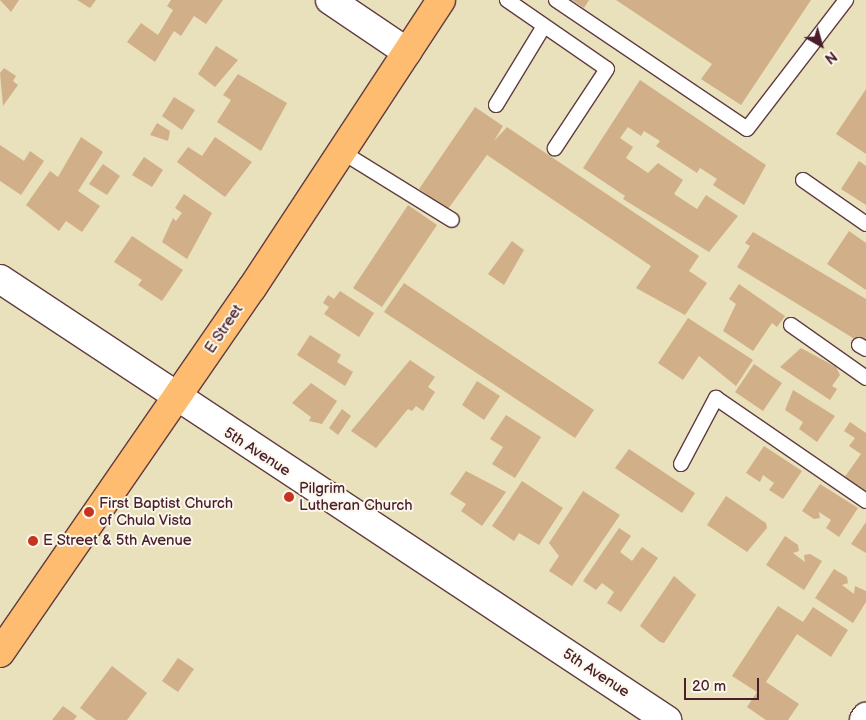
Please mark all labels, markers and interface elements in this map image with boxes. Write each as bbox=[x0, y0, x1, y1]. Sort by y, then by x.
north arrow bbox=[796, 20, 846, 70]
text: N bbox=[821, 47, 840, 67]
street label: E Street bbox=[201, 301, 247, 357]
street label: 5th Avenue bbox=[220, 424, 294, 480]
place label: Pilgrim Lutheran Church bbox=[299, 479, 413, 514]
marker: Pilgrim Lutheran Church bbox=[283, 491, 295, 503]
place label: First Baptist Church of Chula Vista bbox=[99, 494, 233, 529]
marker: First Baptist Church of Chula Vista bbox=[83, 506, 95, 518]
place label: E Street & 5th Avenue bbox=[43, 532, 192, 550]
marker: E Street & 5th Avenue bbox=[27, 535, 39, 547]
street label: 5th Avenue bbox=[559, 645, 633, 701]
scale bar bbox=[686, 668, 761, 700]
text: 20 m bbox=[692, 677, 726, 696]

